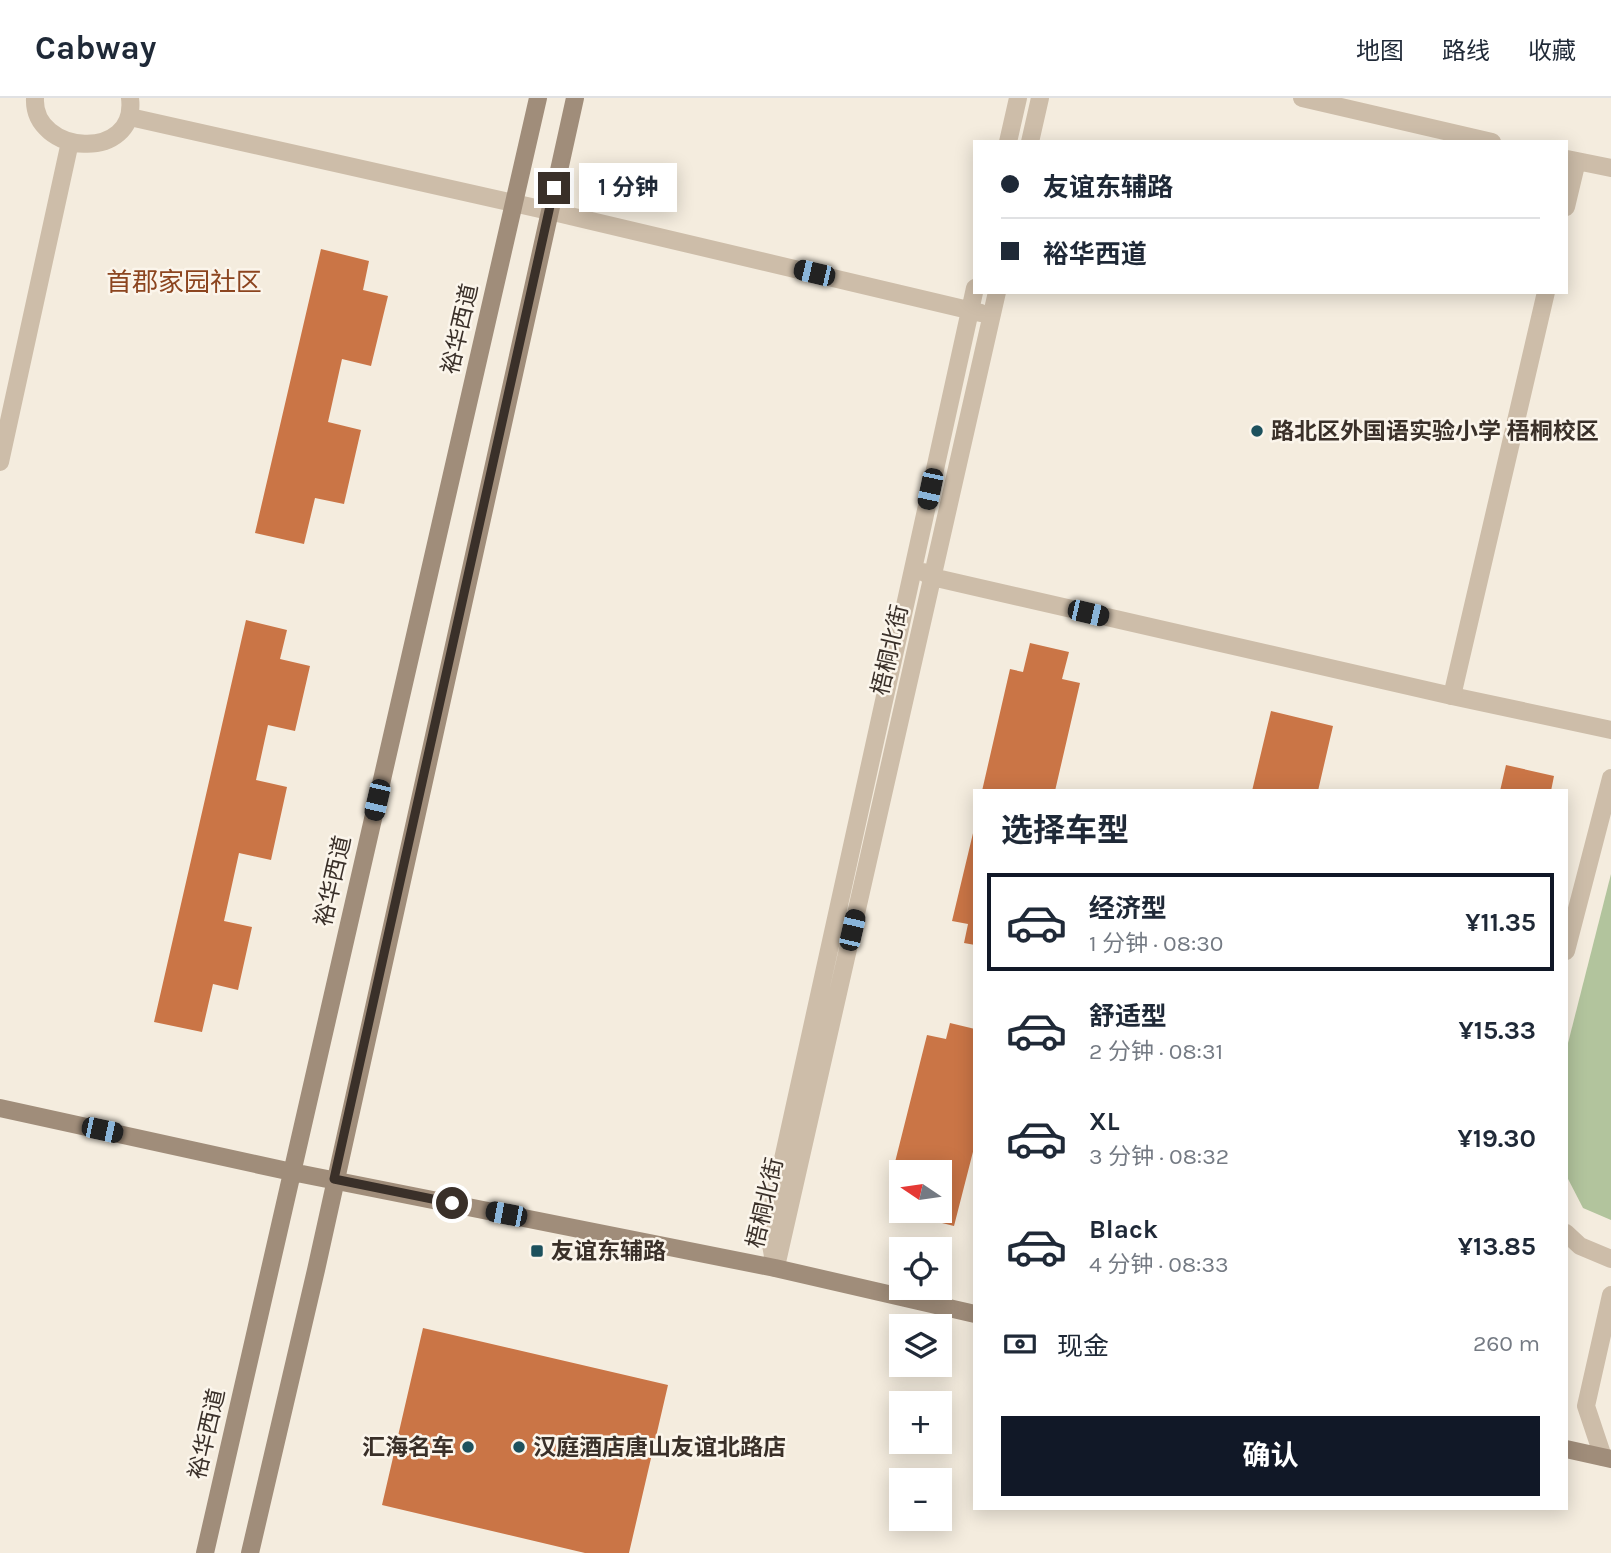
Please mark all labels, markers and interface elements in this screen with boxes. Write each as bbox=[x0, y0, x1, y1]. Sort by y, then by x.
text: Cabway bbox=[35, 29, 156, 67]
text: 地图 bbox=[1356, 37, 1404, 65]
text: 路线 bbox=[1442, 37, 1490, 65]
text: 收藏 bbox=[1528, 37, 1576, 65]
callout: 1 分钟 bbox=[578, 164, 676, 212]
route end bbox=[538, 172, 570, 204]
text: 友谊东辅路 bbox=[1043, 172, 1173, 203]
text: 1 分钟 bbox=[598, 174, 658, 201]
text: 裕华西道 bbox=[1043, 239, 1147, 270]
car bbox=[792, 258, 837, 288]
district label: 首郡家园社区 bbox=[106, 267, 262, 298]
street label: 裕华西道 bbox=[436, 281, 484, 377]
place label: 路北区外国语实验小学 梧桐校区 bbox=[1271, 418, 1599, 445]
marker: 路北区外国语实验小学 梧桐校区 bbox=[1249, 423, 1265, 439]
car bbox=[916, 466, 945, 512]
car bbox=[1066, 598, 1111, 628]
street label: 梧桐北街 bbox=[866, 602, 914, 698]
car bbox=[363, 777, 392, 823]
text: 选择车型 bbox=[1001, 812, 1129, 849]
street label: 裕华西道 bbox=[309, 833, 357, 929]
icon: car bbox=[1005, 891, 1068, 954]
text: 经济型 bbox=[1089, 893, 1167, 924]
car bbox=[838, 907, 867, 953]
text: ¥11.35 bbox=[1465, 907, 1536, 938]
text: 1 分钟 · 08:30 bbox=[1089, 930, 1223, 957]
icon: car bbox=[1005, 999, 1068, 1062]
text: 舒适型 bbox=[1089, 1001, 1167, 1032]
text: ¥15.33 bbox=[1458, 1015, 1536, 1046]
text: 2 分钟 · 08:31 bbox=[1089, 1038, 1223, 1065]
text: XL bbox=[1089, 1106, 1120, 1137]
icon: car bbox=[1005, 1107, 1068, 1170]
car bbox=[80, 1115, 125, 1145]
text: ¥19.30 bbox=[1457, 1123, 1536, 1154]
text: 3 分钟 · 08:32 bbox=[1089, 1143, 1229, 1170]
street label: 梧桐北街 bbox=[741, 1155, 789, 1251]
north arrow bbox=[889, 1160, 952, 1223]
map controls bbox=[889, 1160, 952, 1531]
route start bbox=[436, 1187, 468, 1219]
car bbox=[484, 1200, 529, 1228]
text: Black bbox=[1089, 1214, 1158, 1245]
icon: car bbox=[1005, 1215, 1068, 1278]
text: ¥13.85 bbox=[1458, 1231, 1536, 1262]
button: locate bbox=[889, 1237, 952, 1300]
place label: 友谊东辅路 bbox=[551, 1238, 666, 1265]
marker: 友谊东辅路 bbox=[529, 1243, 545, 1259]
text: 4 分钟 · 08:33 bbox=[1089, 1251, 1229, 1278]
button: layers bbox=[889, 1314, 952, 1377]
icon: cash bbox=[1001, 1325, 1039, 1363]
text: 260 m bbox=[1473, 1330, 1540, 1357]
text: 现金 bbox=[1057, 1331, 1109, 1362]
street label: 裕华西道 bbox=[183, 1386, 231, 1482]
button: + bbox=[889, 1391, 952, 1454]
button: 确认 bbox=[1001, 1416, 1540, 1496]
place label: 汇海名车 bbox=[362, 1434, 454, 1461]
place label: 汉庭酒店唐山友谊北路店 bbox=[533, 1434, 786, 1461]
marker: 汇海名车 bbox=[460, 1439, 476, 1455]
marker: 汉庭酒店唐山友谊北路店 bbox=[511, 1439, 527, 1455]
button: − bbox=[889, 1468, 952, 1531]

